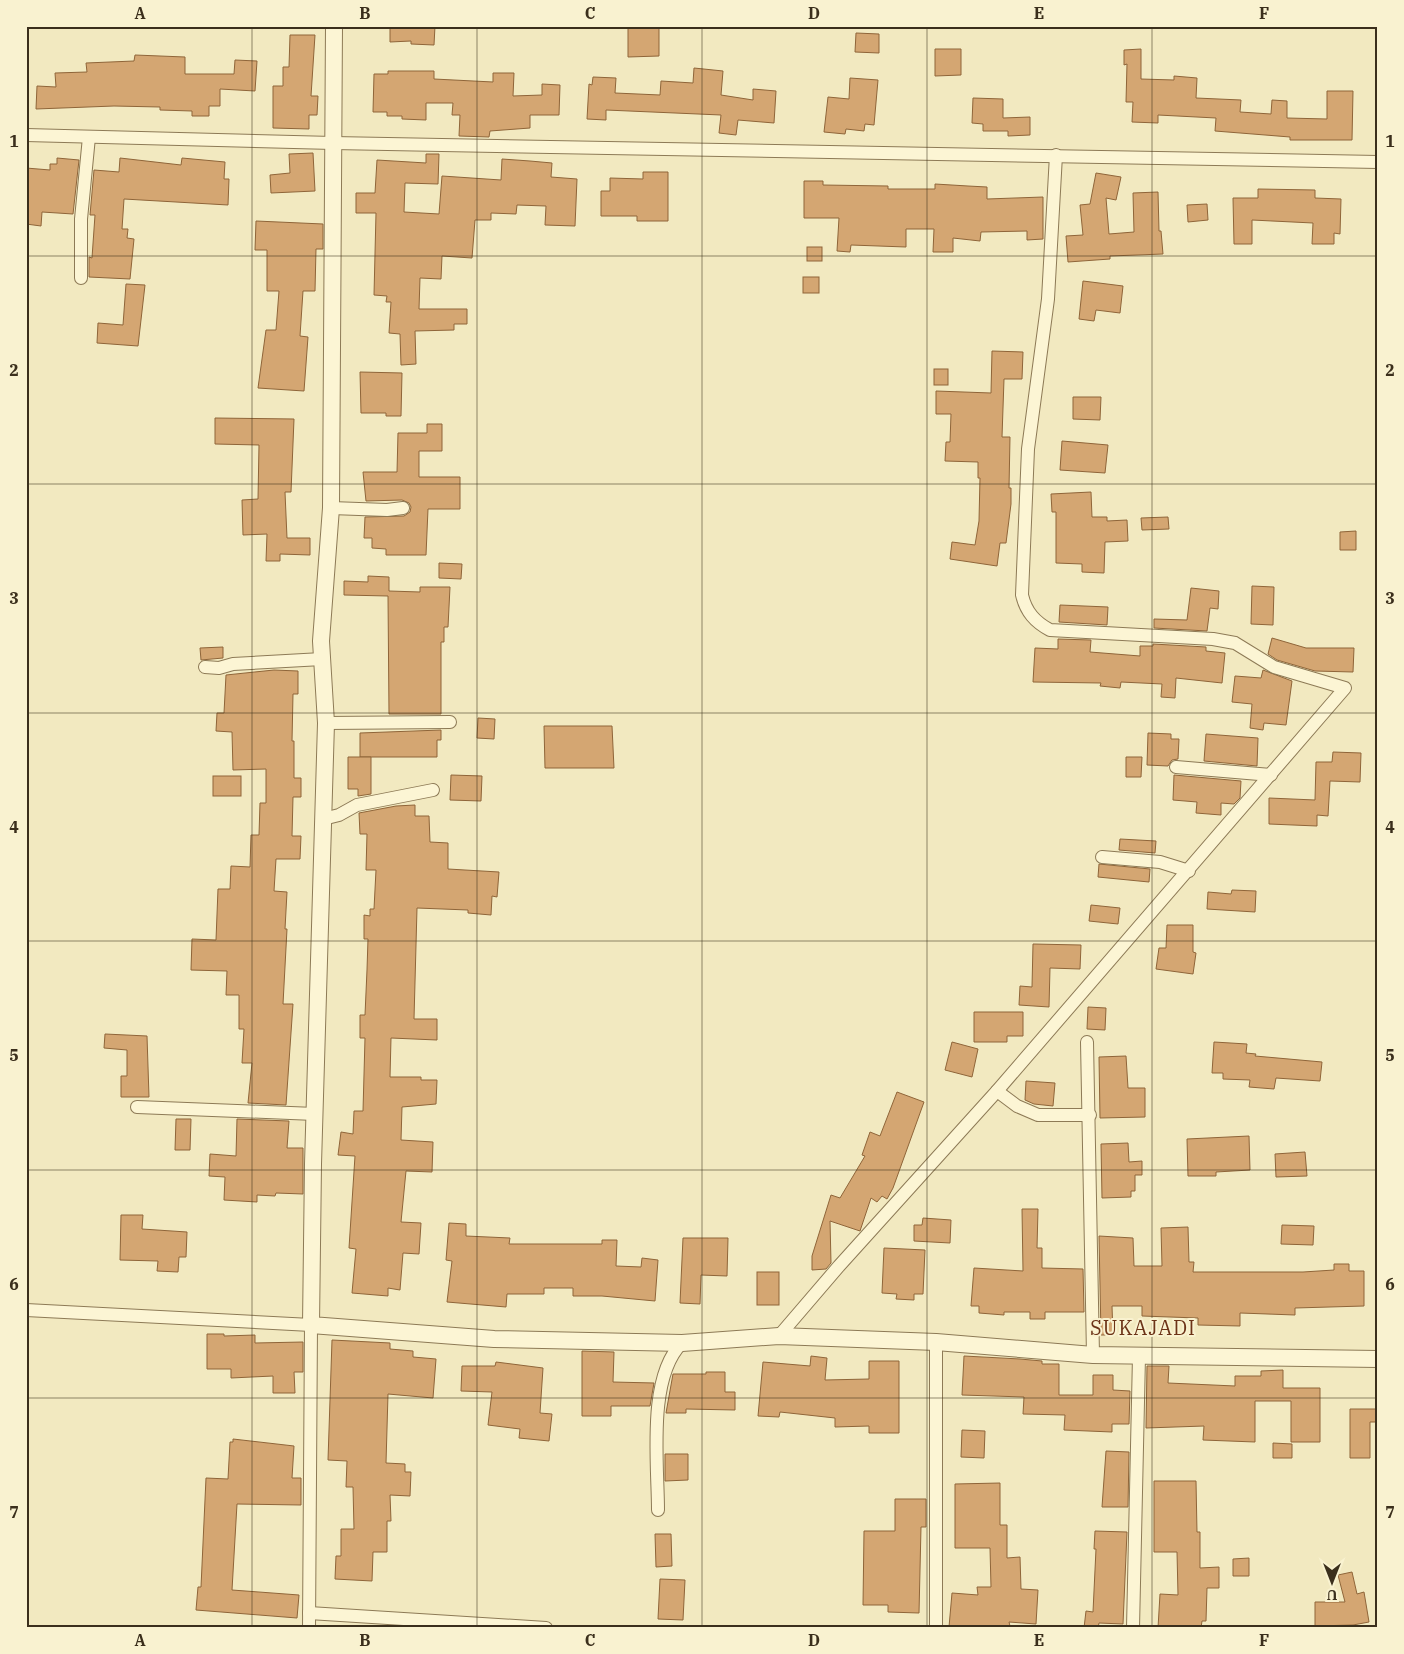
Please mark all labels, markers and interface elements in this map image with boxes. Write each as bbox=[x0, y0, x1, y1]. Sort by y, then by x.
text: A bbox=[134, 3, 146, 23]
text: B bbox=[359, 3, 371, 23]
text: C bbox=[585, 3, 595, 23]
text: D bbox=[808, 3, 820, 23]
text: E bbox=[1034, 3, 1044, 23]
text: F bbox=[1259, 3, 1269, 23]
text: 1 bbox=[9, 131, 19, 151]
text: 1 bbox=[1385, 131, 1395, 151]
text: 2 bbox=[9, 360, 19, 380]
text: 2 bbox=[1385, 360, 1395, 380]
text: 3 bbox=[9, 588, 19, 608]
text: 3 bbox=[1385, 588, 1395, 608]
text: 4 bbox=[9, 817, 19, 837]
text: 4 bbox=[1385, 817, 1395, 837]
text: 5 bbox=[9, 1045, 19, 1065]
text: 5 bbox=[1385, 1045, 1395, 1065]
text: 6 bbox=[9, 1274, 19, 1294]
text: 6 bbox=[1385, 1274, 1395, 1294]
district label: SUKAJADI bbox=[1090, 1314, 1196, 1341]
text: 7 bbox=[9, 1502, 19, 1522]
text: 7 bbox=[1385, 1502, 1395, 1522]
north arrow bbox=[1306, 1556, 1356, 1606]
text: U bbox=[1326, 1586, 1337, 1604]
text: A bbox=[134, 1630, 146, 1650]
text: B bbox=[359, 1630, 371, 1650]
text: C bbox=[585, 1630, 595, 1650]
text: D bbox=[808, 1630, 820, 1650]
text: E bbox=[1034, 1630, 1044, 1650]
text: F bbox=[1259, 1630, 1269, 1650]

